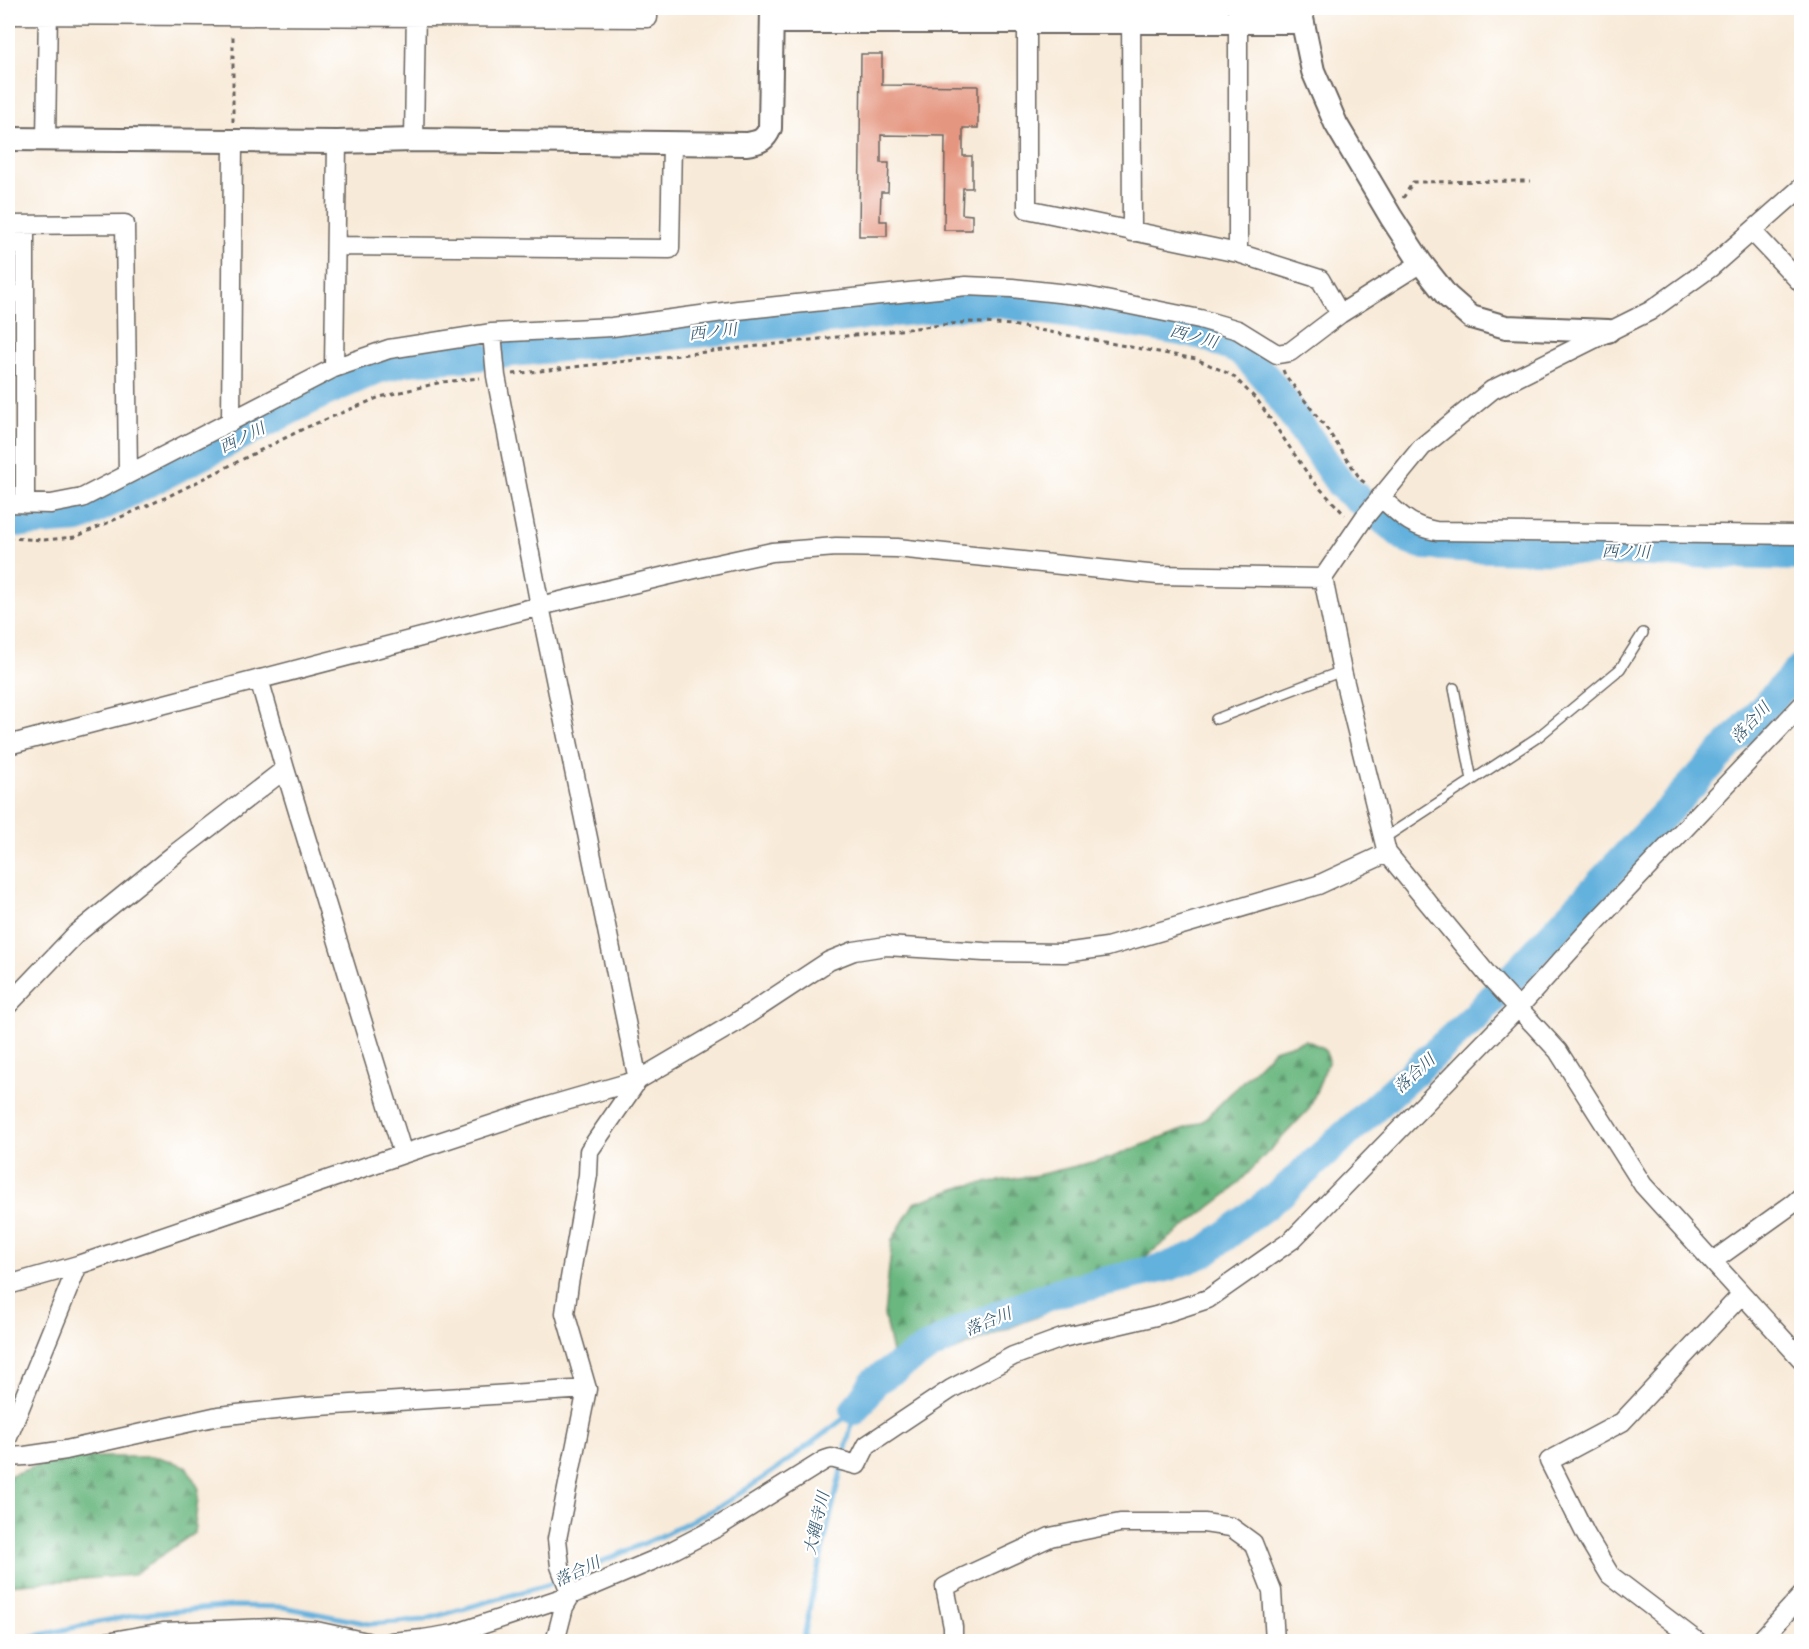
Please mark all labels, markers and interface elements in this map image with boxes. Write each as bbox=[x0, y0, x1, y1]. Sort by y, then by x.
water label: 西ノ川 bbox=[688, 318, 740, 343]
water label: 西ノ川 bbox=[1168, 320, 1222, 352]
water label: 西ノ川 bbox=[216, 417, 270, 457]
water label: 西ノ川 bbox=[1602, 541, 1652, 561]
water label: 落合川 bbox=[1726, 696, 1775, 746]
water label: 落合川 bbox=[1389, 1048, 1440, 1096]
water label: 落合川 bbox=[962, 1302, 1016, 1339]
water label: 大縄寺川 bbox=[799, 1488, 833, 1556]
water label: 落合川 bbox=[551, 1551, 605, 1590]

